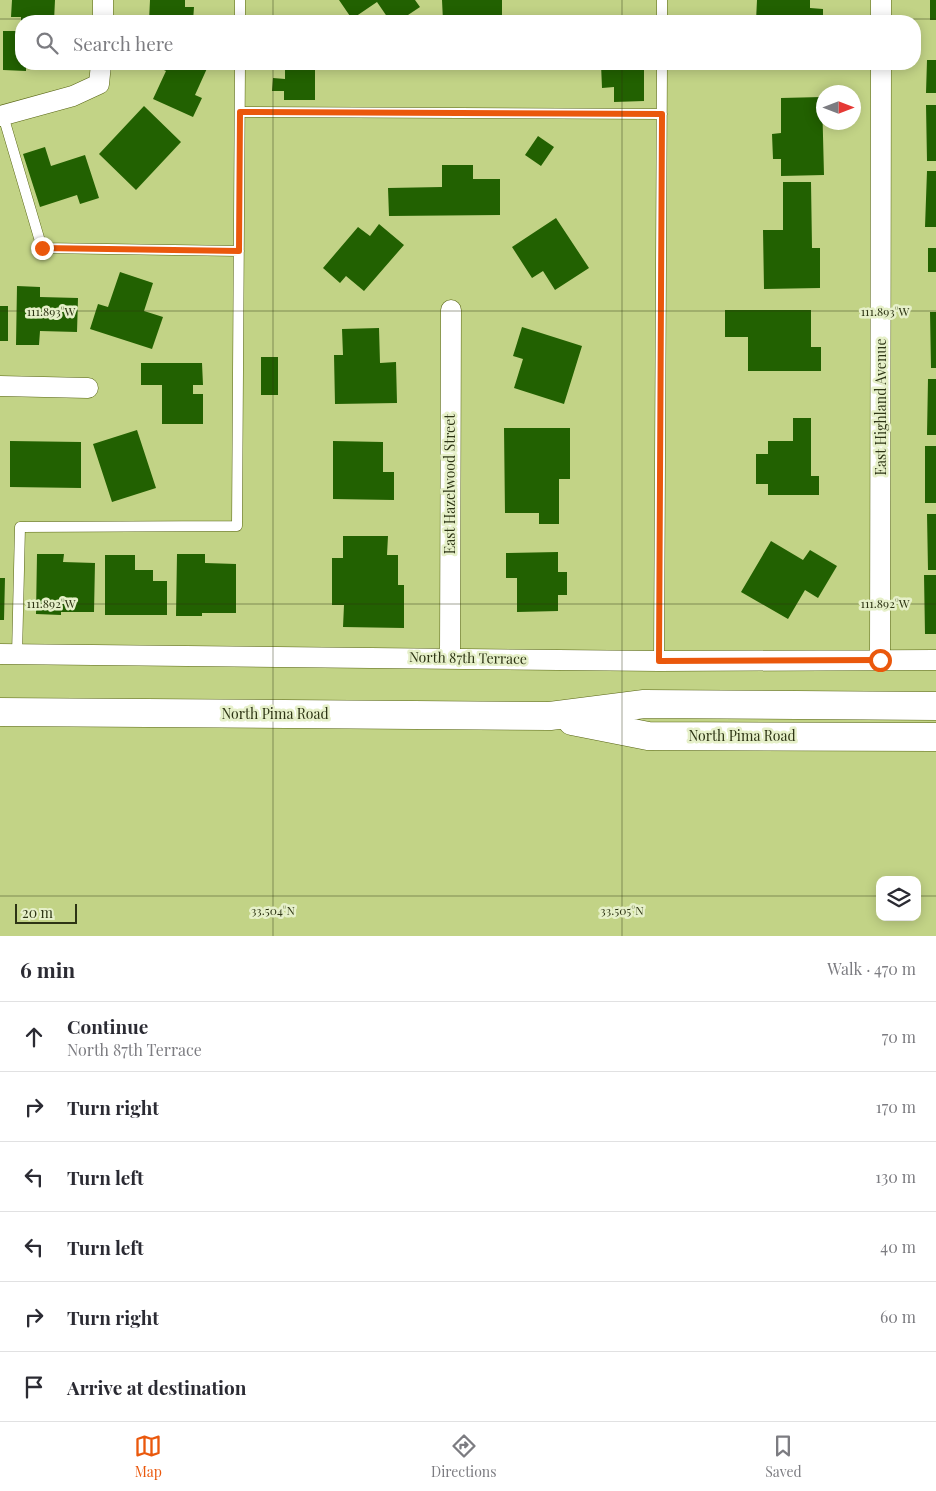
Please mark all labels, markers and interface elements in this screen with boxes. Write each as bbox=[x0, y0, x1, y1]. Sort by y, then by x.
search box bbox=[15, 15, 921, 70]
icon: search bbox=[33, 29, 61, 57]
text: Search here bbox=[73, 30, 173, 56]
north arrow bbox=[816, 85, 861, 130]
route end bbox=[31, 237, 54, 260]
text: 111.893°W bbox=[27, 303, 75, 319]
text: 111.893°W bbox=[861, 303, 909, 319]
street label: East Highland Avenue bbox=[871, 339, 890, 475]
street label: East Hazelwood Street bbox=[440, 413, 459, 554]
text: 111.892°W bbox=[26, 595, 76, 611]
text: 111.892°W bbox=[860, 595, 910, 611]
street label: North 87th Terrace bbox=[409, 647, 527, 668]
route start bbox=[869, 649, 892, 672]
street label: North Pima Road bbox=[221, 704, 329, 723]
street label: North Pima Road bbox=[688, 726, 796, 745]
map controls bbox=[876, 876, 921, 921]
button: layers bbox=[876, 876, 921, 921]
scale bar bbox=[15, 901, 78, 924]
text: 33.504°N bbox=[251, 902, 296, 918]
text: 33.505°N bbox=[600, 902, 644, 918]
text: 20 m bbox=[22, 903, 53, 922]
text: 6 min bbox=[20, 955, 75, 983]
text: Walk · 470 m bbox=[827, 958, 916, 979]
text: Continue bbox=[67, 1013, 148, 1039]
icon: ahead bbox=[20, 1023, 48, 1051]
text: 70 m bbox=[882, 1026, 916, 1047]
text: North 87th Terrace bbox=[67, 1039, 202, 1060]
icon: right bbox=[20, 1093, 48, 1121]
text: Turn right bbox=[67, 1094, 159, 1120]
text: 170 m bbox=[876, 1096, 916, 1117]
icon: left bbox=[20, 1163, 48, 1191]
text: Turn left bbox=[67, 1164, 144, 1190]
text: 130 m bbox=[875, 1166, 916, 1187]
icon: left bbox=[20, 1233, 48, 1261]
text: Turn left bbox=[67, 1234, 144, 1260]
text: 40 m bbox=[880, 1236, 916, 1257]
icon: right bbox=[20, 1303, 48, 1331]
text: Turn right bbox=[67, 1304, 159, 1330]
text: 60 m bbox=[880, 1306, 916, 1327]
icon: arrive bbox=[20, 1373, 48, 1401]
text: Arrive at destination bbox=[67, 1374, 247, 1400]
tab: Map bbox=[134, 1432, 162, 1481]
tab: Directions bbox=[431, 1432, 497, 1481]
tab: Saved bbox=[765, 1432, 802, 1481]

